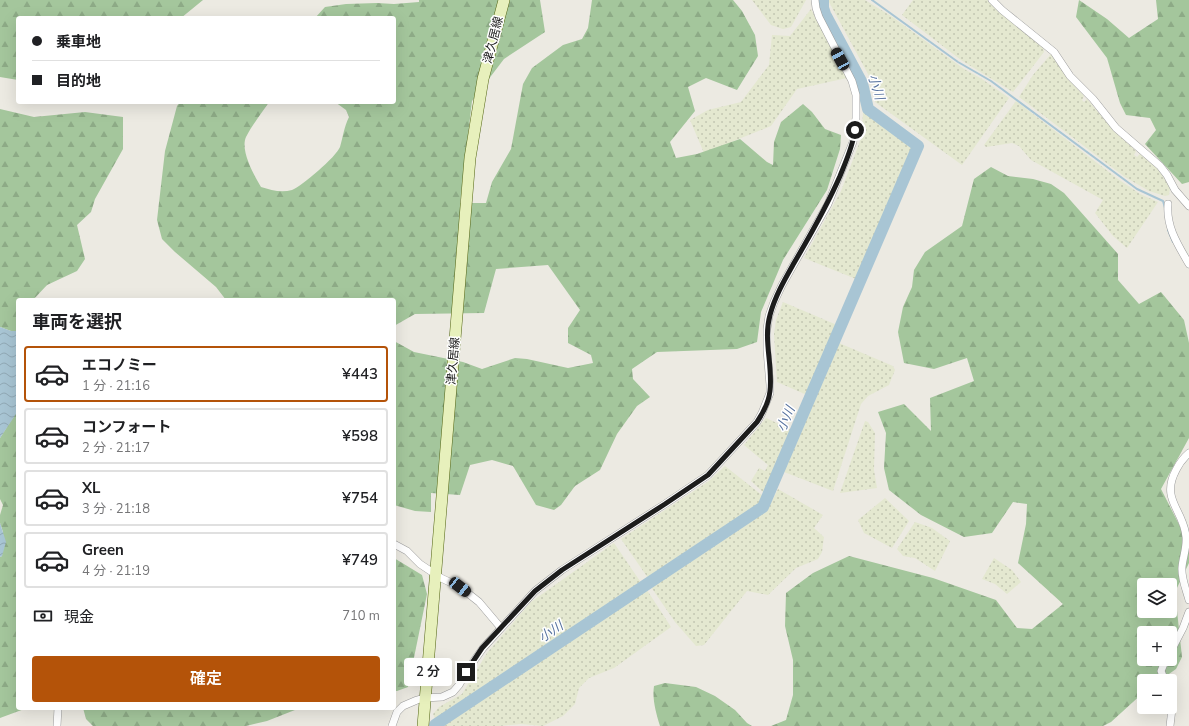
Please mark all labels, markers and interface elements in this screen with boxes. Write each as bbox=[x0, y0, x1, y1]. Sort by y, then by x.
street label: 津久居線 bbox=[479, 15, 507, 65]
text: 乗車地 bbox=[56, 32, 101, 52]
car bbox=[829, 46, 851, 72]
text: 目的地 bbox=[56, 71, 101, 91]
water label: 小川 bbox=[864, 72, 889, 104]
route start bbox=[846, 121, 864, 139]
text: 車両を選択 bbox=[32, 310, 122, 334]
street label: 津久居線 bbox=[443, 336, 463, 386]
text: エコノミー bbox=[82, 355, 157, 375]
icon: car bbox=[34, 356, 70, 392]
text: ¥443 bbox=[342, 364, 378, 384]
text: 1 分 · 21:16 bbox=[82, 377, 150, 395]
water label: 小川 bbox=[773, 402, 800, 434]
text: コンフォート bbox=[82, 417, 172, 437]
icon: car bbox=[34, 418, 70, 454]
text: ¥598 bbox=[342, 426, 378, 446]
text: 2 分 · 21:17 bbox=[82, 439, 150, 457]
text: XL bbox=[82, 478, 101, 498]
icon: car bbox=[34, 480, 70, 516]
text: ¥754 bbox=[342, 488, 378, 508]
text: 3 分 · 21:18 bbox=[82, 500, 150, 518]
text: Green bbox=[82, 540, 124, 560]
icon: car bbox=[34, 542, 70, 578]
text: ¥749 bbox=[342, 550, 378, 570]
text: 4 分 · 21:19 bbox=[82, 562, 150, 580]
car bbox=[447, 575, 473, 599]
map controls bbox=[1137, 578, 1177, 714]
button: layers bbox=[1137, 578, 1177, 618]
icon: cash bbox=[32, 605, 54, 627]
text: 現金 bbox=[64, 607, 94, 627]
text: 710 m bbox=[342, 607, 380, 625]
water label: 小川 bbox=[535, 616, 568, 647]
button: + bbox=[1137, 626, 1177, 666]
button: 確定 bbox=[32, 656, 380, 702]
callout: 2 分 bbox=[404, 658, 452, 686]
text: 2 分 bbox=[416, 663, 440, 681]
route end bbox=[457, 663, 475, 681]
button: − bbox=[1137, 674, 1177, 714]

